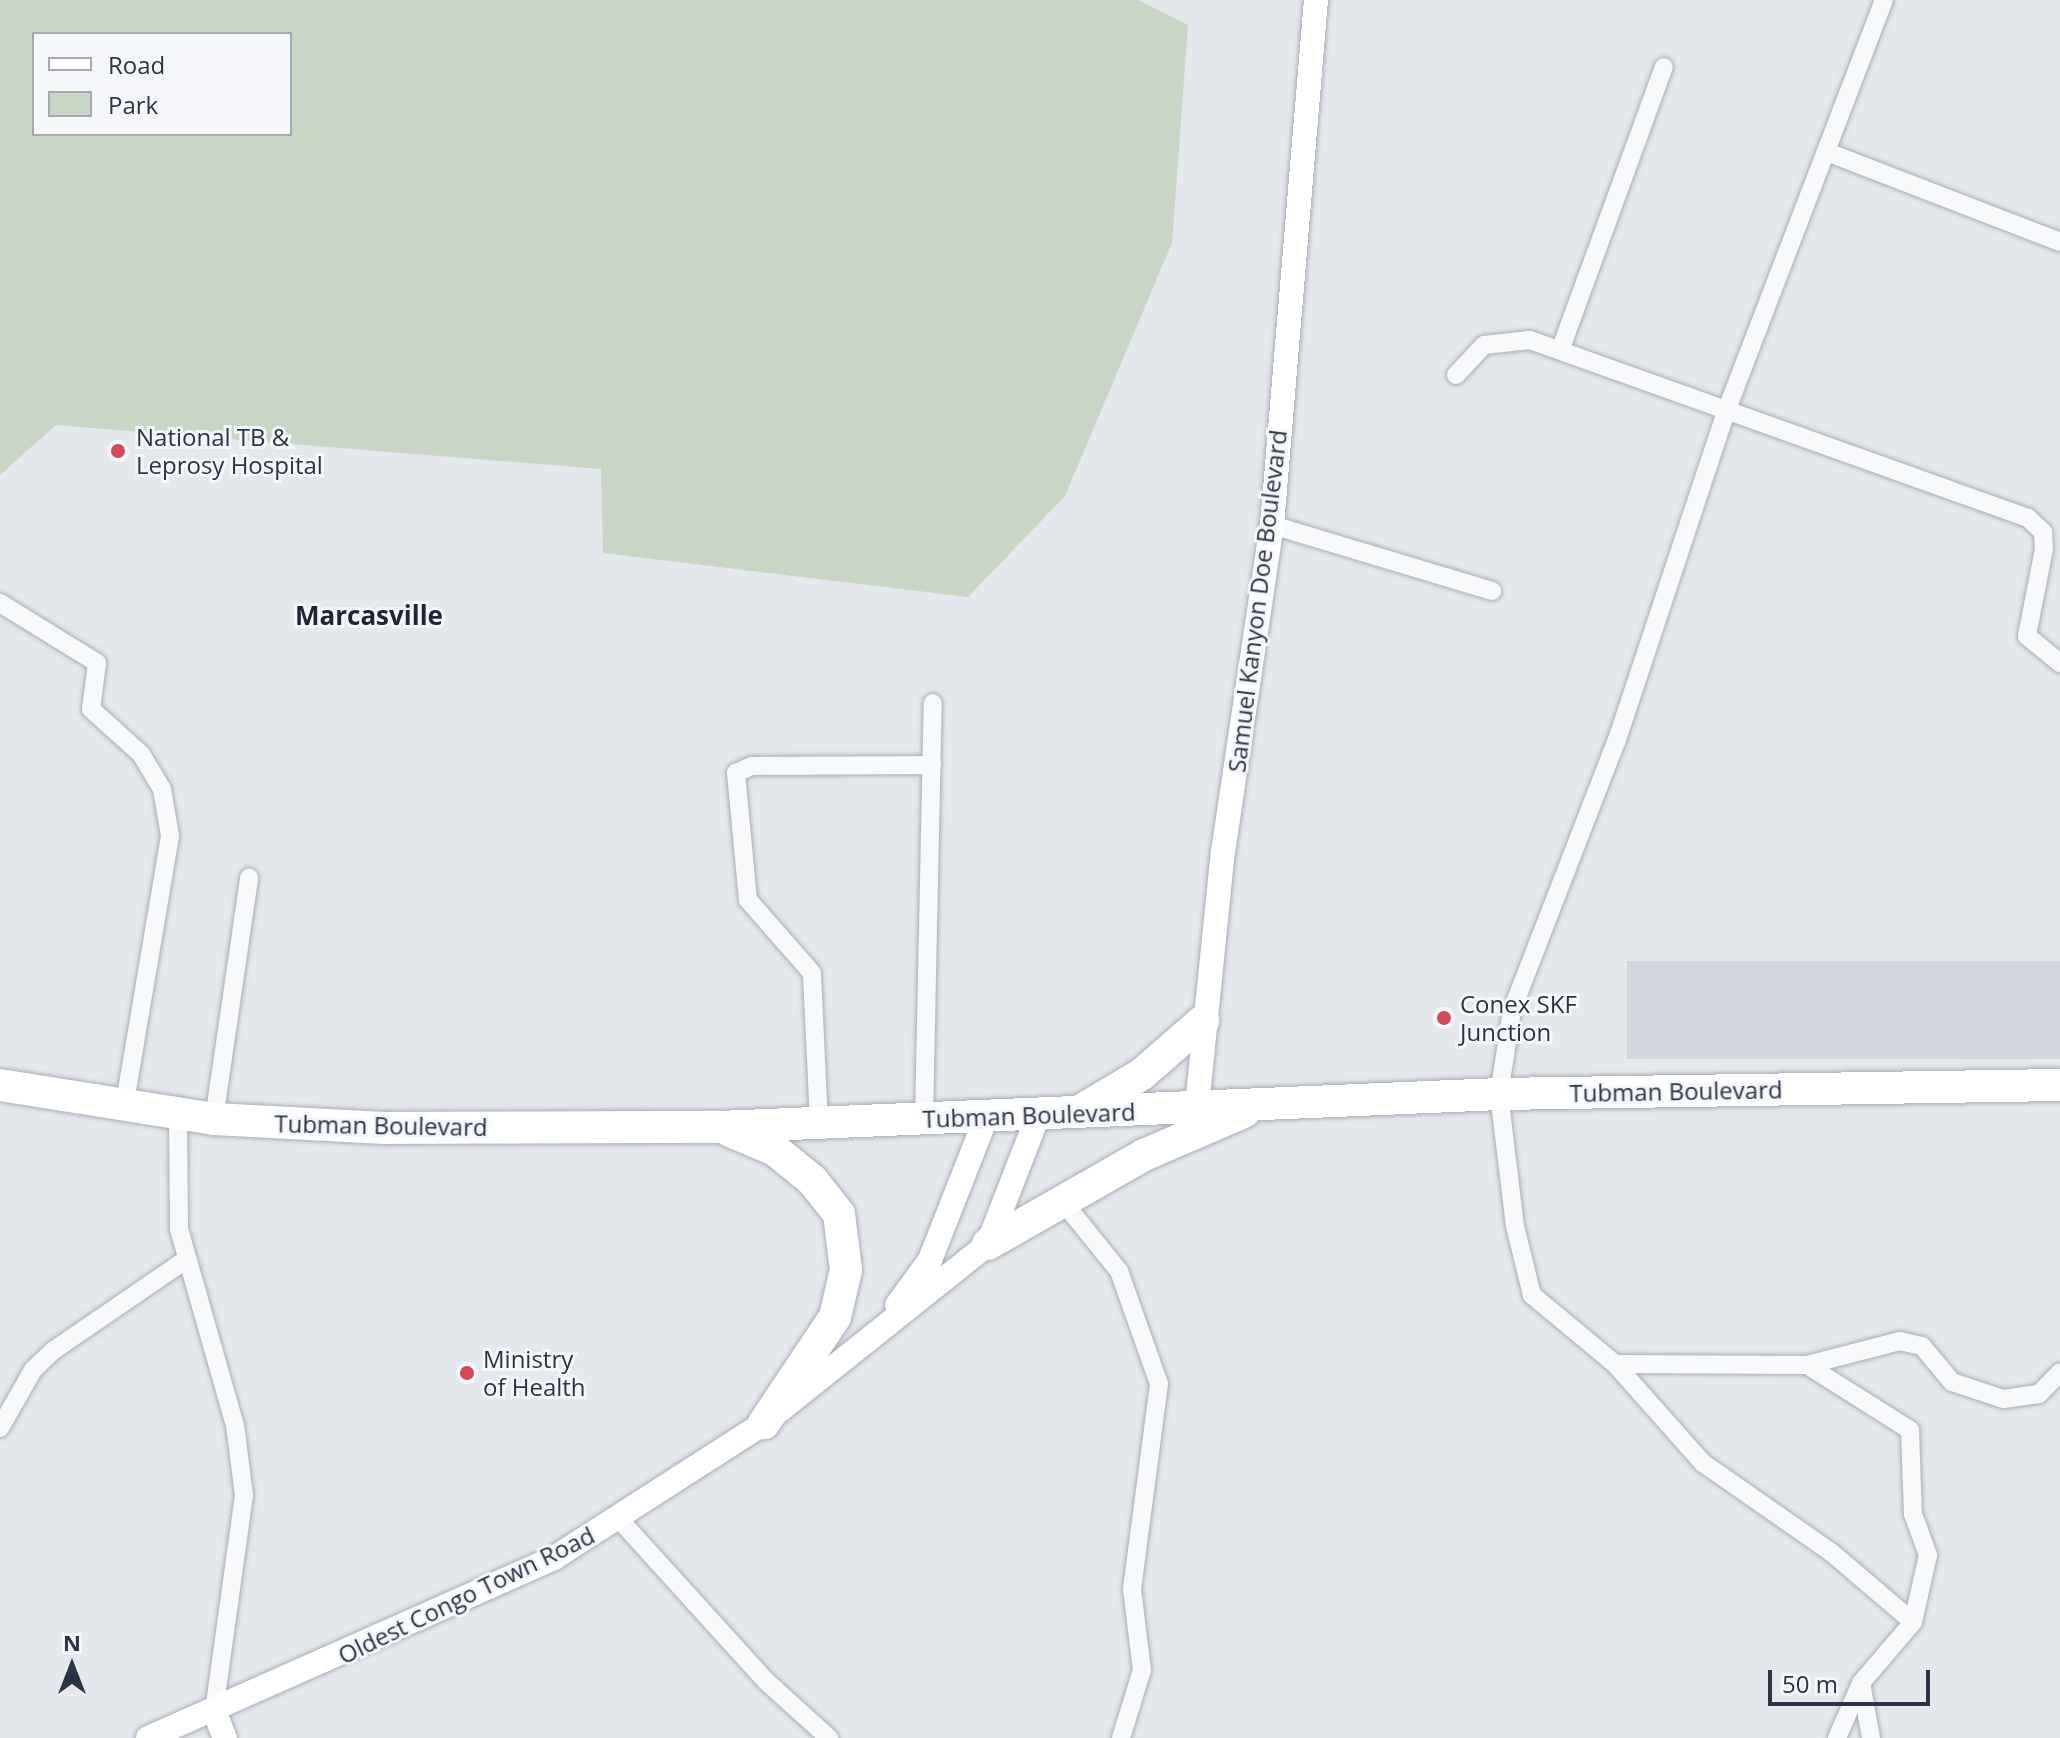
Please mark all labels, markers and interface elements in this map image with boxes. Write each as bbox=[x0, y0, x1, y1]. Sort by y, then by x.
legend bbox=[32, 32, 292, 136]
text: Road bbox=[108, 48, 165, 81]
text: Park bbox=[108, 88, 158, 121]
place label: National TB & Leprosy Hospital bbox=[136, 423, 323, 479]
street label: Samuel Kanyon Doe Boulevard bbox=[1222, 428, 1292, 774]
marker: National TB & Leprosy Hospital bbox=[107, 440, 129, 462]
district label: Marcasville bbox=[295, 600, 443, 632]
place label: Conex SKF Junction bbox=[1460, 990, 1577, 1046]
marker: Conex SKF Junction bbox=[1435, 1009, 1453, 1027]
street label: Tubman Boulevard bbox=[1569, 1075, 1783, 1107]
street label: Tubman Boulevard bbox=[922, 1097, 1136, 1133]
street label: Tubman Boulevard bbox=[274, 1109, 488, 1141]
place label: Ministry of Health bbox=[483, 1345, 586, 1401]
marker: Ministry of Health bbox=[458, 1364, 476, 1382]
street label: Oldest Congo Town Road bbox=[333, 1520, 599, 1670]
north arrow bbox=[32, 1626, 112, 1706]
text: N bbox=[63, 1627, 81, 1657]
scale bar bbox=[1772, 1654, 1934, 1704]
text: 50 m bbox=[1782, 1667, 1838, 1700]

